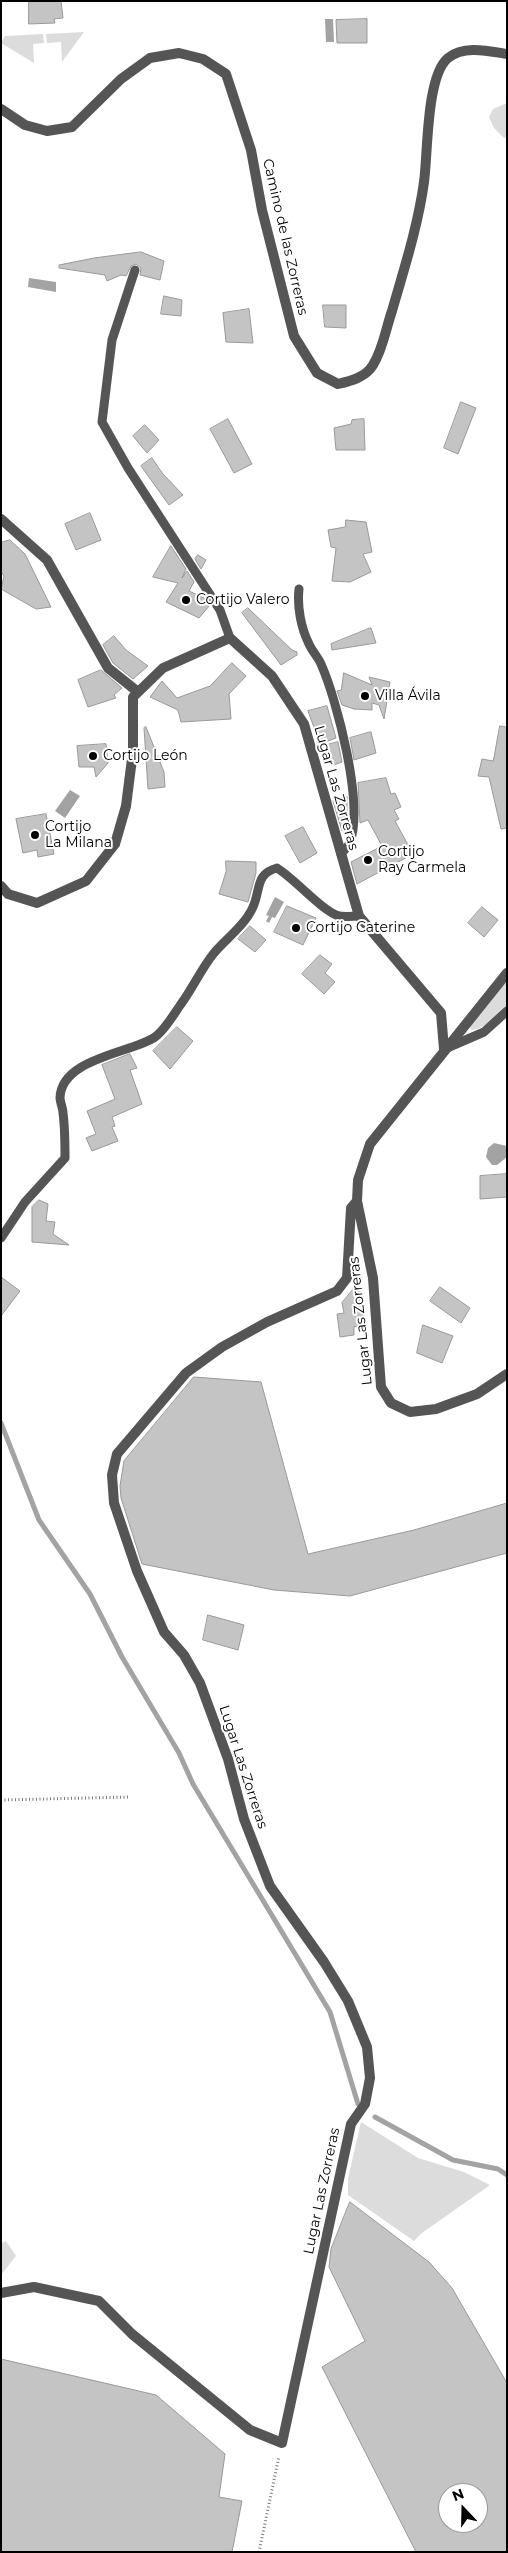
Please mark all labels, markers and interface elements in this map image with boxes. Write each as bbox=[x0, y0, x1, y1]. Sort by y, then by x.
street label: Camino de las Zorreras bbox=[259, 157, 311, 317]
place label: Cortijo Valero bbox=[196, 592, 290, 608]
marker: Cortijo Valero bbox=[180, 594, 192, 606]
place label: Villa Ávila bbox=[375, 688, 441, 704]
marker: Villa Ávila bbox=[359, 690, 371, 702]
street label: Lugar Las Zorreras bbox=[310, 724, 362, 852]
place label: Cortijo León bbox=[103, 748, 188, 764]
marker: Cortijo León bbox=[87, 750, 99, 762]
place label: Cortijo La Milana bbox=[45, 819, 112, 852]
marker: Cortijo La Milana bbox=[29, 829, 41, 841]
place label: Cortijo Ray Carmela bbox=[378, 844, 466, 876]
marker: Cortijo Ray Carmela bbox=[362, 854, 374, 866]
place label: Cortijo Caterine bbox=[306, 920, 415, 936]
marker: Cortijo Caterine bbox=[290, 922, 302, 934]
street label: Lugar Las Zorreras bbox=[346, 1256, 376, 1386]
street label: Lugar Las Zorreras bbox=[215, 1703, 271, 1831]
street label: Lugar Las Zorreras bbox=[300, 2126, 344, 2256]
north arrow bbox=[438, 2483, 488, 2533]
text: N bbox=[449, 2485, 466, 2505]

